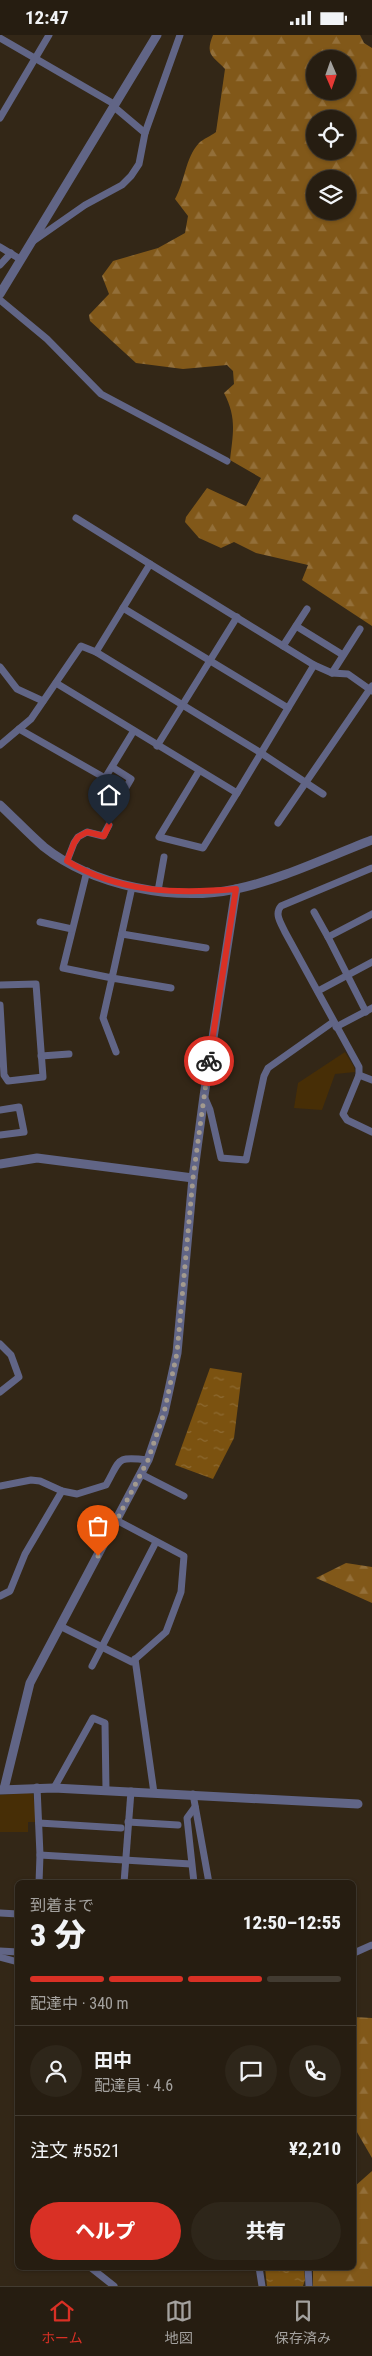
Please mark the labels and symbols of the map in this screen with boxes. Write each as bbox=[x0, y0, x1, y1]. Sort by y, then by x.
north arrow bbox=[306, 50, 356, 100]
pin bbox=[88, 774, 130, 825]
courier bbox=[184, 1036, 234, 1086]
pin bbox=[77, 1505, 119, 1556]

